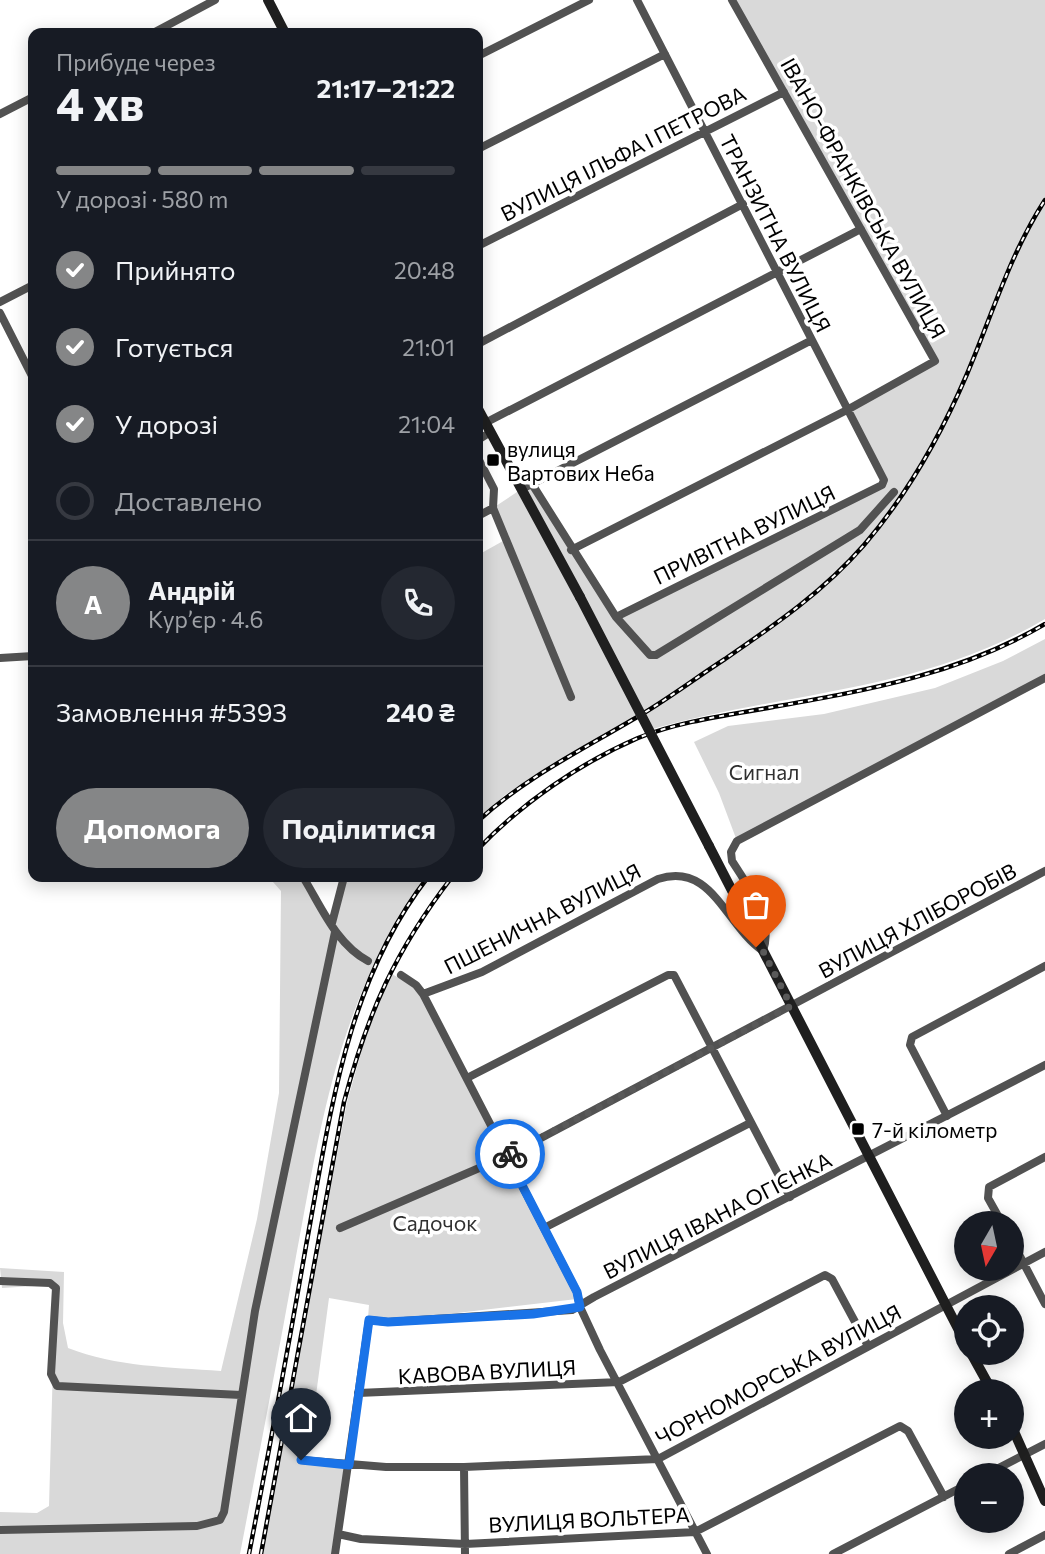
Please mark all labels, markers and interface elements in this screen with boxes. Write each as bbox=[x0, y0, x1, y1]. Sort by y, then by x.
text: Прибуде через bbox=[56, 48, 216, 76]
street label: ІВАНО-ФРАНКІВСЬКА ВУЛИЦЯ bbox=[776, 53, 952, 343]
text: 21:17–21:22 bbox=[317, 72, 455, 103]
text: 4 хв bbox=[56, 74, 144, 130]
street label: ВУЛИЦЯ ІЛЬФА І ПЕТРОВА bbox=[496, 80, 750, 226]
street label: ТРАНЗИТНА ВУЛИЦЯ bbox=[715, 130, 837, 336]
text: У дорозі · 580 m bbox=[56, 185, 228, 213]
icon: check bbox=[56, 251, 94, 289]
text: Прийнято bbox=[115, 254, 236, 285]
text: 20:48 bbox=[394, 256, 455, 284]
icon: check bbox=[56, 328, 94, 366]
text: Готується bbox=[115, 331, 233, 362]
text: 21:01 bbox=[402, 333, 455, 361]
icon: check bbox=[56, 405, 94, 443]
text: У дорозі bbox=[115, 408, 218, 439]
text: 21:04 bbox=[398, 410, 455, 438]
place label: вулиця Вартових Неба bbox=[507, 436, 655, 485]
marker: вулиця Вартових Неба bbox=[485, 452, 501, 468]
street label: ПРИВІТНА ВУЛИЦЯ bbox=[649, 479, 839, 589]
text: Доставлено bbox=[115, 485, 262, 516]
button: phone bbox=[381, 566, 455, 640]
text: Андрій bbox=[148, 574, 235, 605]
text: А bbox=[84, 588, 102, 619]
text: Кур’єр · 4.6 bbox=[148, 605, 263, 633]
text: Замовлення #5393 bbox=[56, 696, 287, 727]
text: 240 ₴ bbox=[386, 696, 455, 727]
park label: Сигнал bbox=[729, 759, 799, 784]
button: Допомога bbox=[56, 788, 249, 868]
button: Поділитися bbox=[263, 788, 455, 868]
street label: ВУЛИЦЯ ХЛІБОРОБІВ bbox=[814, 857, 1020, 983]
street label: ПШЕНИЧНА ВУЛИЦЯ bbox=[440, 858, 644, 978]
pin bbox=[726, 875, 786, 947]
icon: bag bbox=[737, 886, 775, 924]
place label: 7-й кілометр bbox=[872, 1117, 997, 1142]
courier bbox=[475, 1119, 545, 1189]
marker: 7-й кілометр bbox=[850, 1121, 866, 1137]
icon: bike bbox=[491, 1135, 529, 1173]
street label: ВУЛИЦЯ ІВАНА ОГІЄНКА bbox=[599, 1146, 835, 1284]
park label: Садочок bbox=[392, 1210, 478, 1235]
north arrow bbox=[954, 1211, 1024, 1281]
map controls bbox=[954, 1211, 1024, 1533]
button: locate bbox=[954, 1295, 1024, 1365]
street label: ЧОРНОМОРСЬКА ВУЛИЦЯ bbox=[651, 1299, 905, 1449]
street label: КАВОВА ВУЛИЦЯ bbox=[397, 1354, 577, 1388]
button: + bbox=[954, 1379, 1024, 1449]
pin bbox=[271, 1388, 331, 1460]
icon: home bbox=[282, 1399, 320, 1437]
button: − bbox=[954, 1463, 1024, 1533]
street label: ВУЛИЦЯ ВОЛЬТЕРА bbox=[488, 1501, 690, 1537]

